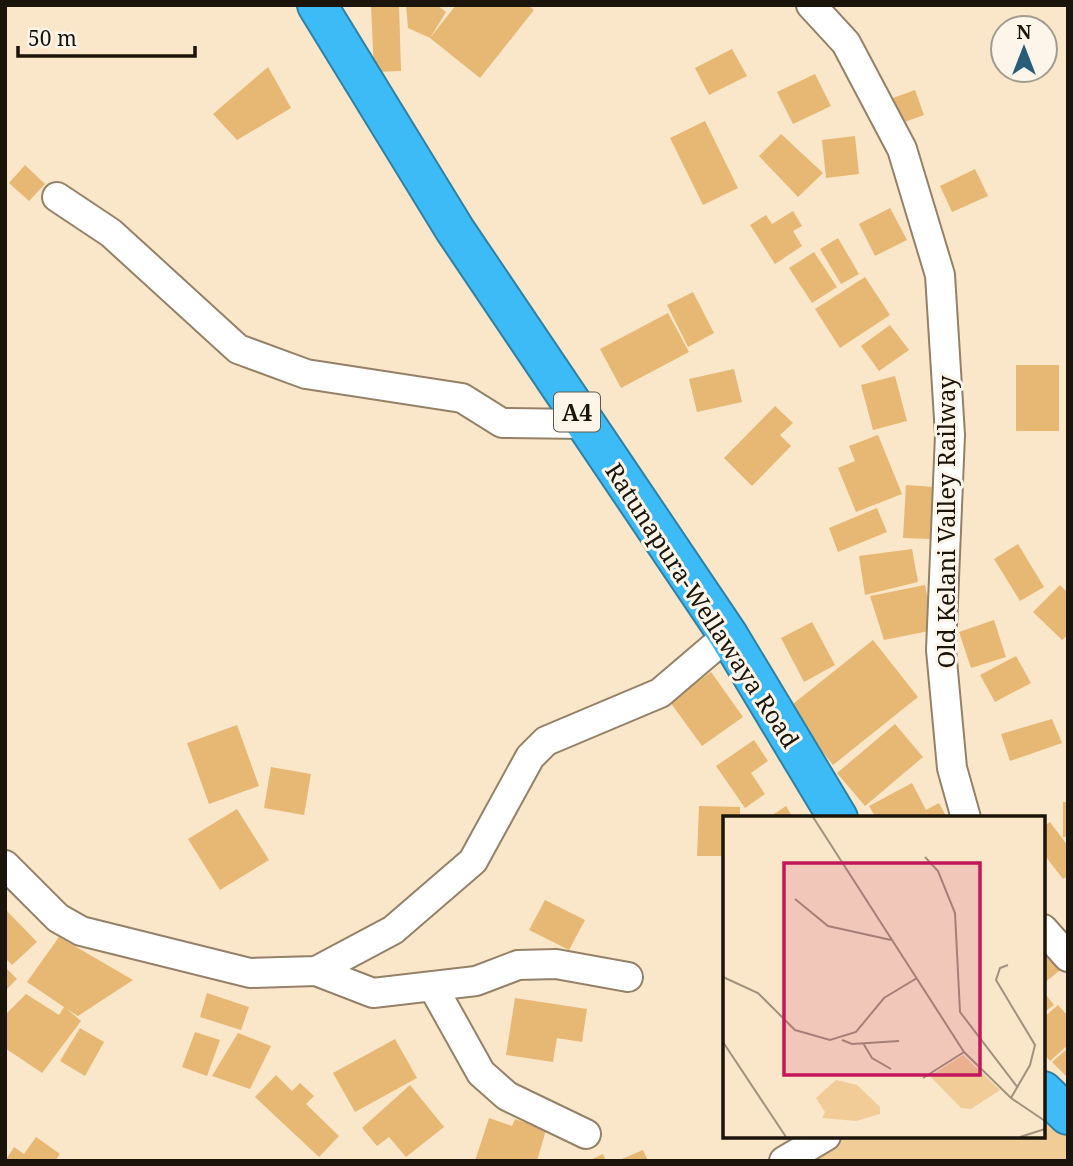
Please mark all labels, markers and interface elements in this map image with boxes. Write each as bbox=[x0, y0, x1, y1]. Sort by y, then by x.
scale bar bbox=[18, 14, 194, 58]
north arrow bbox=[989, 14, 1059, 84]
text: N bbox=[1017, 19, 1032, 45]
text: 50 m bbox=[28, 24, 77, 52]
street label: Old Kelani Valley Railway bbox=[929, 375, 962, 669]
road number: A4 bbox=[554, 392, 600, 432]
street label: Ratunapura-Wellawaya Road bbox=[598, 456, 808, 754]
inset map bbox=[723, 816, 1045, 1138]

